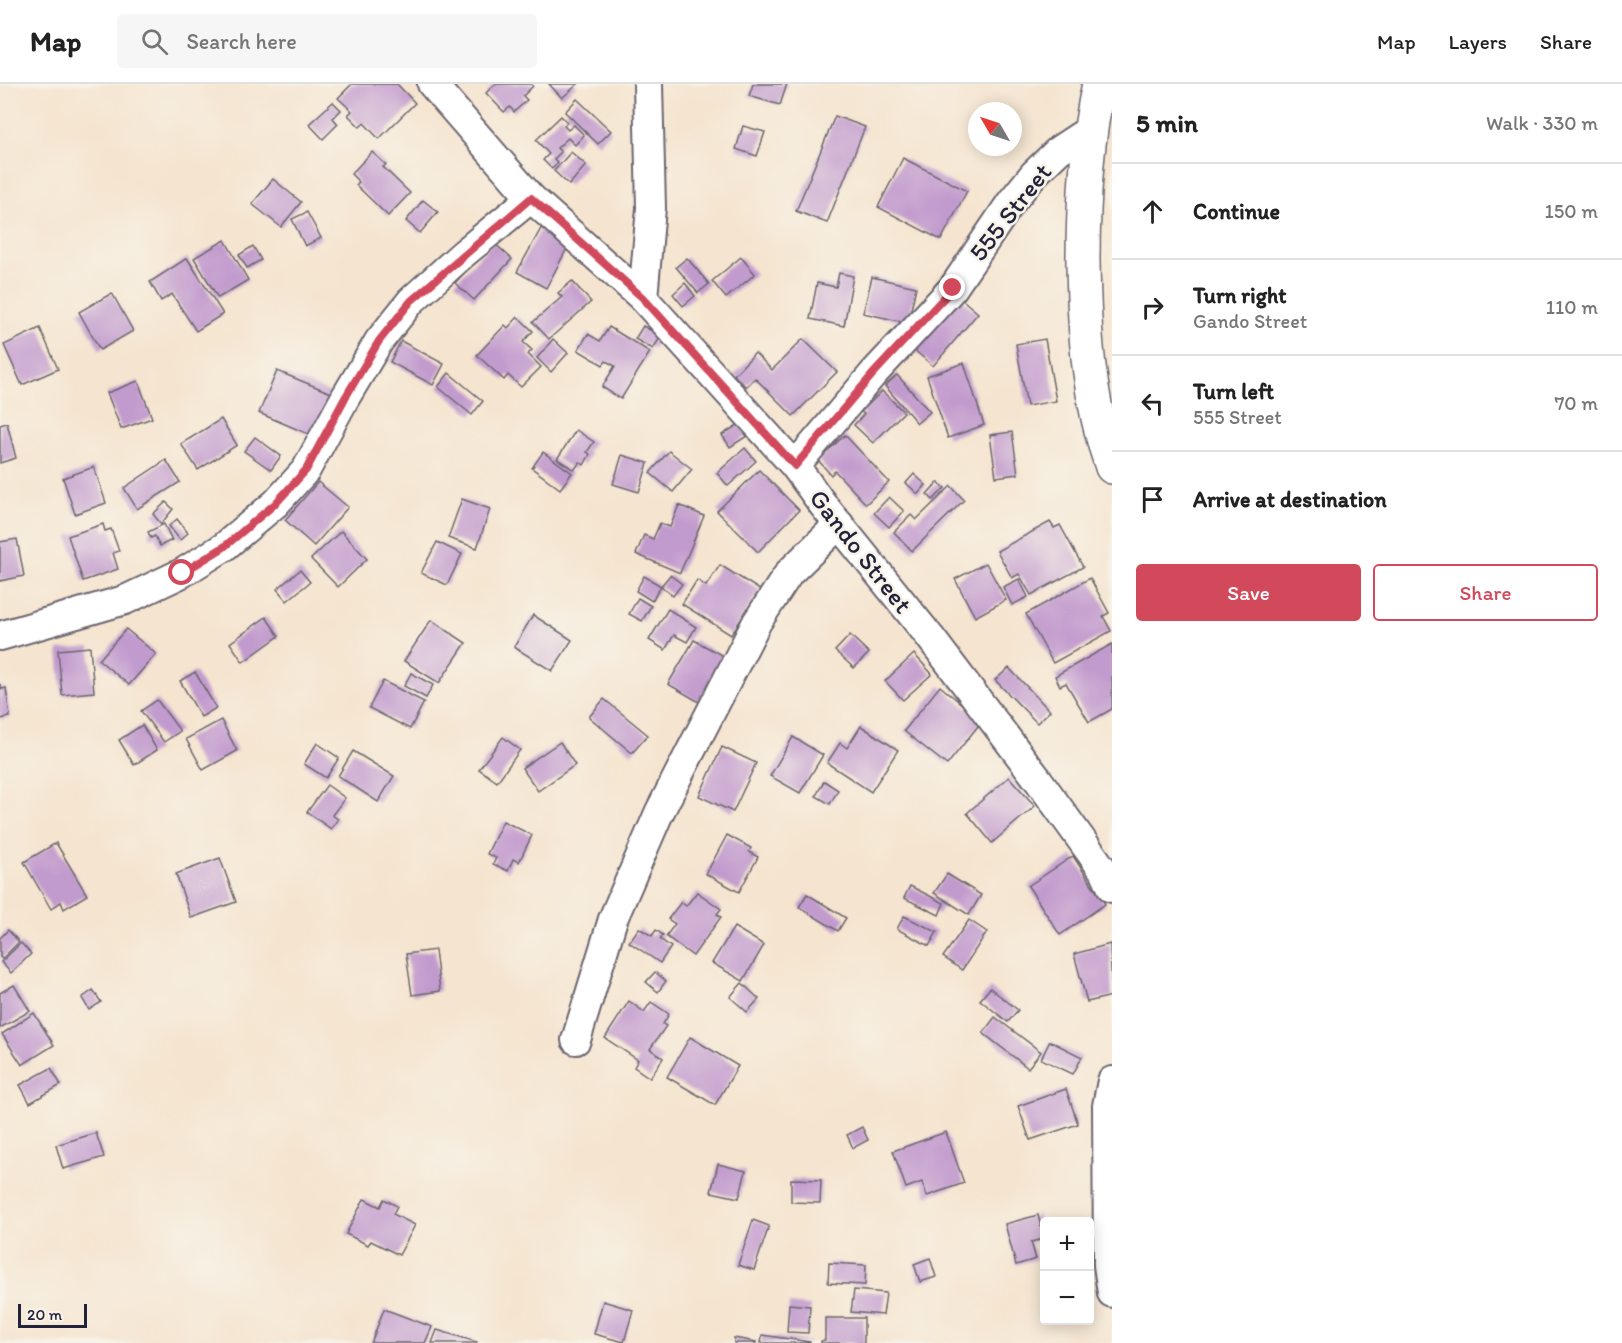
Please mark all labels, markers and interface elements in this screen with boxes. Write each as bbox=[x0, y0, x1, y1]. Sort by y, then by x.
search box bbox=[117, 14, 537, 68]
text: Map bbox=[30, 24, 81, 58]
icon: search bbox=[138, 25, 171, 58]
text: Search here bbox=[186, 28, 297, 55]
text: Map bbox=[1377, 29, 1416, 54]
text: Layers bbox=[1449, 29, 1507, 54]
text: Share bbox=[1540, 29, 1592, 54]
north arrow bbox=[968, 102, 1022, 156]
text: 5 min bbox=[1136, 107, 1198, 139]
text: Walk · 330 m bbox=[1486, 111, 1598, 135]
street label: 555 Street bbox=[962, 156, 1058, 267]
icon: ahead bbox=[1136, 195, 1169, 228]
text: Continue bbox=[1193, 198, 1280, 225]
text: 150 m bbox=[1545, 199, 1598, 223]
route end bbox=[939, 274, 965, 300]
text: Turn right bbox=[1193, 282, 1287, 309]
icon: right bbox=[1136, 291, 1169, 324]
text: 110 m bbox=[1546, 295, 1598, 319]
text: Gando Street bbox=[1193, 309, 1307, 333]
text: Turn left bbox=[1193, 378, 1274, 405]
icon: left bbox=[1136, 387, 1169, 420]
text: 70 m bbox=[1554, 391, 1598, 415]
text: 555 Street bbox=[1193, 405, 1282, 429]
street label: Gando Street bbox=[803, 483, 919, 620]
icon: arrive bbox=[1136, 483, 1169, 516]
text: Arrive at destination bbox=[1193, 486, 1387, 513]
route start bbox=[168, 559, 194, 585]
button: Save bbox=[1136, 564, 1361, 621]
button: Share bbox=[1373, 564, 1598, 621]
map controls bbox=[1040, 1217, 1094, 1325]
button: + bbox=[1040, 1217, 1094, 1271]
button: − bbox=[1040, 1271, 1094, 1325]
scale bar bbox=[18, 1301, 87, 1328]
text: 20 m bbox=[27, 1305, 62, 1324]

